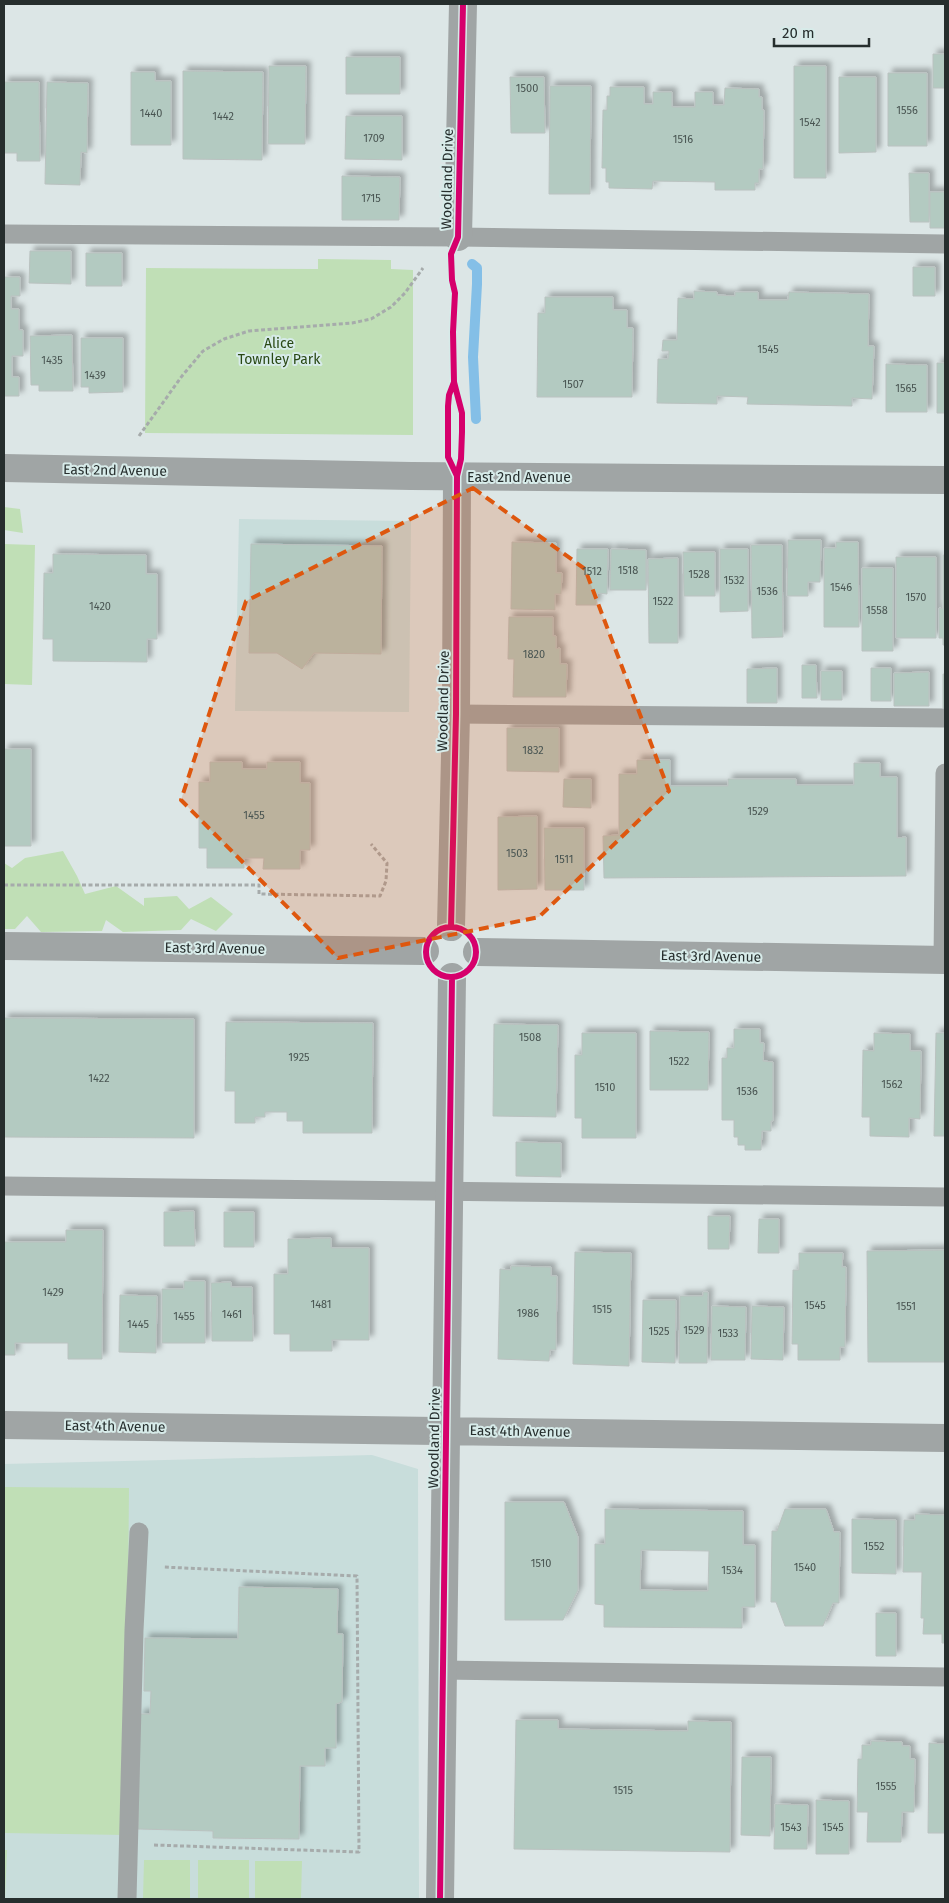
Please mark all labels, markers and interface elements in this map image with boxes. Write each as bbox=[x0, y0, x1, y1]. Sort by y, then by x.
scale bar bbox=[774, 15, 869, 47]
text: 20 m bbox=[782, 24, 815, 42]
house number: 1500 bbox=[516, 82, 538, 95]
house number: 1556 bbox=[896, 104, 918, 117]
house number: 1440 bbox=[140, 107, 162, 120]
house number: 1442 bbox=[212, 110, 234, 123]
house number: 1542 bbox=[799, 116, 821, 129]
street label: Woodland Drive bbox=[438, 128, 457, 230]
house number: 1709 bbox=[363, 132, 385, 145]
house number: 1516 bbox=[673, 133, 693, 146]
house number: 1715 bbox=[361, 192, 381, 205]
park label: Alice Townley Park bbox=[238, 335, 321, 368]
house number: 1545 bbox=[757, 343, 779, 356]
house number: 1435 bbox=[41, 354, 63, 367]
house number: 1439 bbox=[84, 369, 106, 382]
house number: 1507 bbox=[562, 378, 584, 391]
house number: 1565 bbox=[895, 382, 917, 395]
street label: East 2nd Avenue bbox=[63, 461, 167, 480]
street label: East 2nd Avenue bbox=[467, 469, 571, 486]
house number: 1518 bbox=[618, 564, 638, 577]
house number: 1512 bbox=[582, 565, 602, 578]
house number: 1528 bbox=[688, 568, 710, 581]
house number: 1532 bbox=[723, 574, 745, 587]
house number: 1546 bbox=[830, 581, 852, 594]
house number: 1536 bbox=[756, 585, 778, 598]
house number: 1570 bbox=[906, 591, 926, 604]
house number: 1522 bbox=[652, 595, 674, 608]
house number: 1420 bbox=[89, 600, 111, 613]
house number: 1558 bbox=[866, 604, 888, 617]
house number: 1820 bbox=[523, 648, 545, 661]
street label: Woodland Drive bbox=[434, 650, 453, 752]
house number: 1832 bbox=[522, 744, 544, 757]
house number: 1529 bbox=[747, 805, 769, 818]
house number: 1455 bbox=[243, 809, 265, 822]
house number: 1503 bbox=[506, 847, 528, 860]
house number: 1511 bbox=[554, 853, 574, 866]
street label: East 3rd Avenue bbox=[165, 939, 265, 958]
street label: East 3rd Avenue bbox=[661, 947, 761, 966]
house number: 1508 bbox=[519, 1031, 541, 1044]
house number: 1925 bbox=[288, 1051, 310, 1064]
house number: 1522 bbox=[668, 1055, 690, 1068]
house number: 1422 bbox=[88, 1072, 110, 1085]
house number: 1562 bbox=[881, 1078, 903, 1091]
house number: 1510 bbox=[595, 1081, 615, 1094]
house number: 1536 bbox=[736, 1085, 758, 1098]
house number: 1429 bbox=[42, 1286, 64, 1299]
house number: 1481 bbox=[310, 1298, 332, 1311]
house number: 1545 bbox=[804, 1299, 826, 1312]
house number: 1551 bbox=[896, 1300, 916, 1313]
house number: 1515 bbox=[592, 1303, 612, 1316]
house number: 1986 bbox=[517, 1307, 539, 1320]
house number: 1461 bbox=[222, 1308, 242, 1321]
house number: 1455 bbox=[173, 1310, 195, 1323]
house number: 1445 bbox=[127, 1318, 149, 1331]
house number: 1529 bbox=[683, 1324, 705, 1337]
house number: 1525 bbox=[648, 1325, 670, 1338]
house number: 1533 bbox=[717, 1327, 739, 1340]
street label: Woodland Drive bbox=[425, 1387, 444, 1489]
street label: East 4th Avenue bbox=[64, 1417, 166, 1436]
street label: East 4th Avenue bbox=[469, 1422, 571, 1441]
house number: 1552 bbox=[863, 1540, 885, 1553]
house number: 1510 bbox=[531, 1557, 551, 1570]
house number: 1540 bbox=[794, 1561, 816, 1574]
house number: 1534 bbox=[721, 1564, 743, 1577]
house number: 1555 bbox=[875, 1780, 897, 1793]
house number: 1515 bbox=[613, 1784, 633, 1797]
house number: 1543 bbox=[780, 1821, 802, 1834]
house number: 1545 bbox=[822, 1821, 844, 1834]

